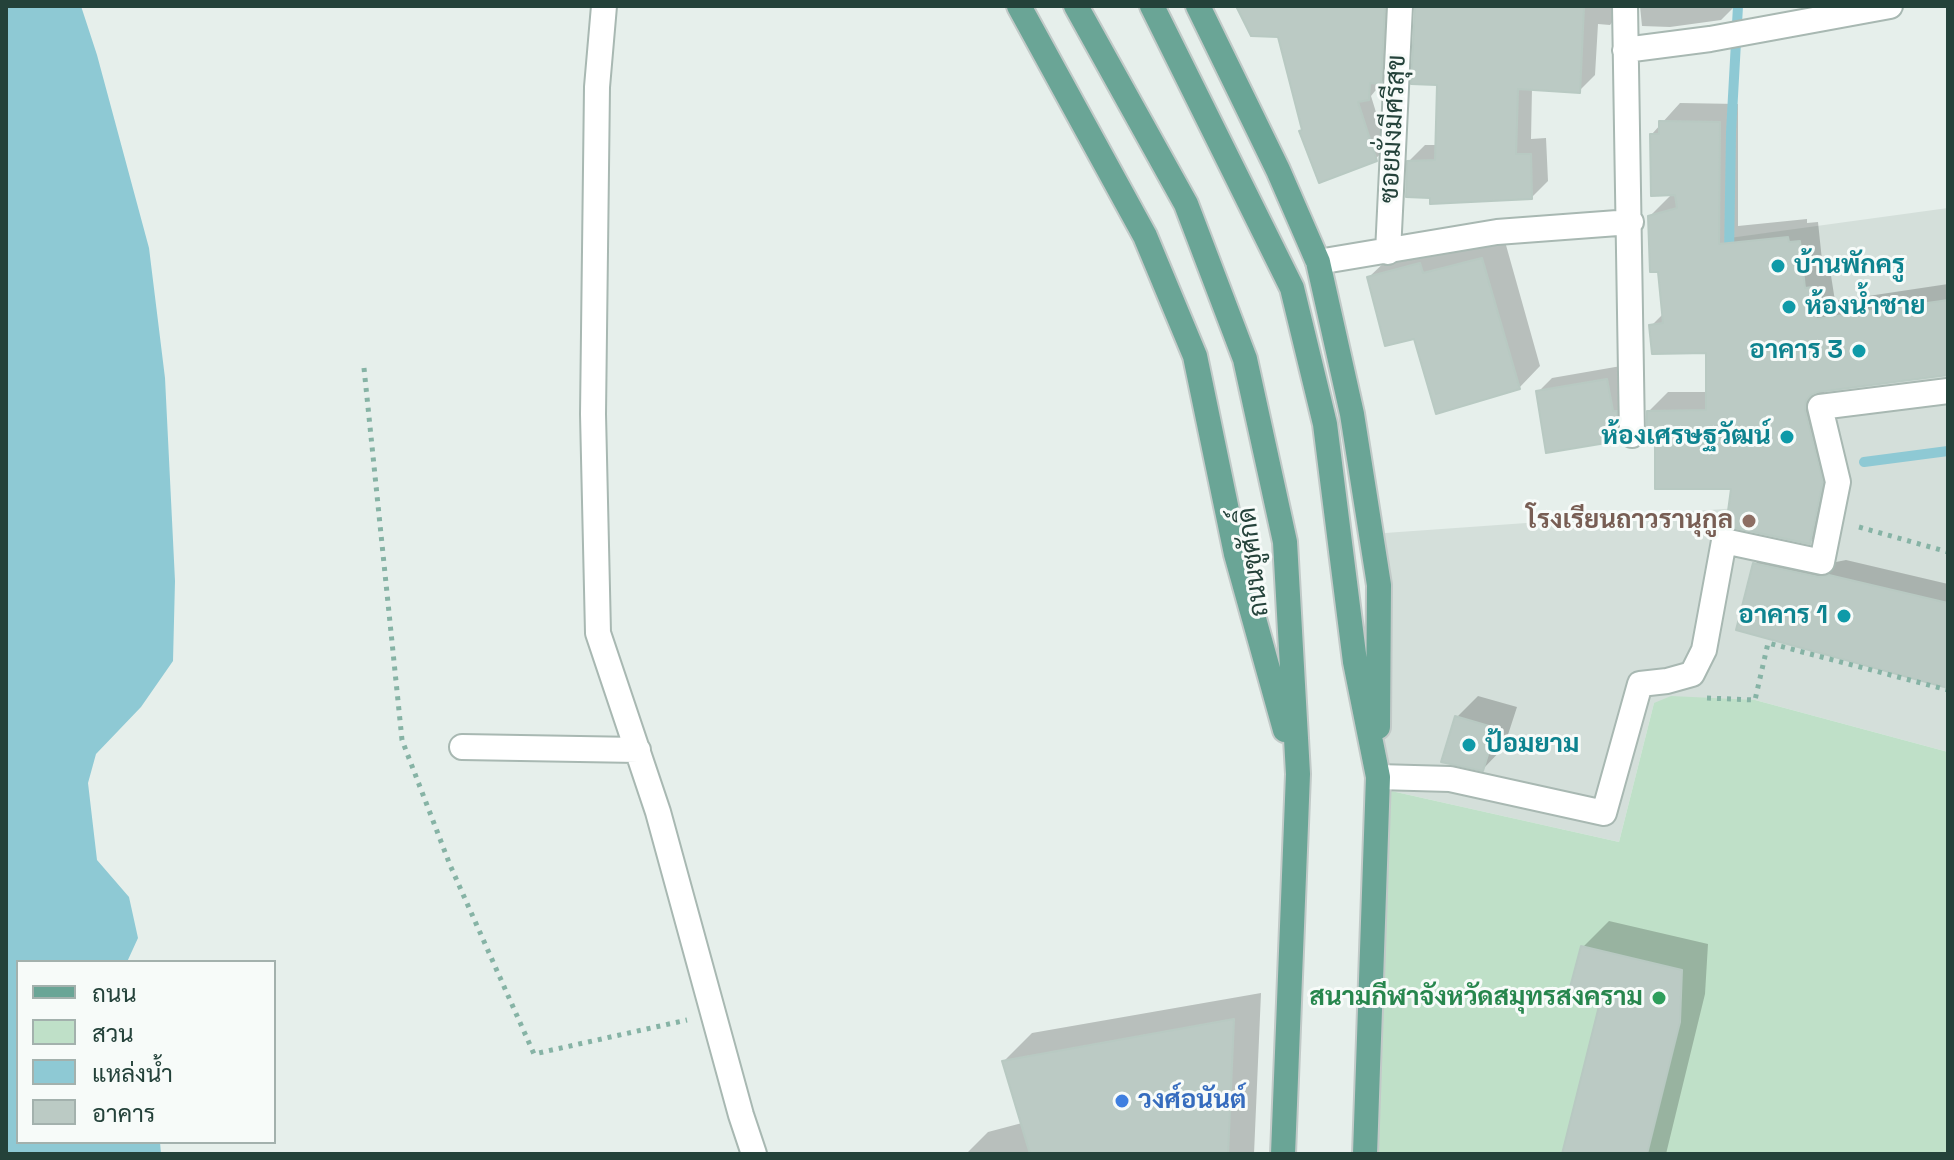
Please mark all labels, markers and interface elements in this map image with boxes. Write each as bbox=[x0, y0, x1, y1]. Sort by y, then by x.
street label: ซอยมั่งมีศรีสุข bbox=[1375, 54, 1413, 204]
place label: บ้านพักครู bbox=[1794, 250, 1905, 282]
marker: บ้านพักครู bbox=[1769, 257, 1787, 275]
place label: ห้องน้ำชาย bbox=[1805, 291, 1926, 323]
marker: ห้องน้ำชาย bbox=[1780, 298, 1798, 316]
place label: อาคาร 3 bbox=[1749, 335, 1843, 367]
marker: อาคาร 3 bbox=[1850, 342, 1868, 360]
place label: ห้องเศรษฐวัฒน์ bbox=[1601, 421, 1771, 453]
marker: ห้องเศรษฐวัฒน์ bbox=[1778, 428, 1796, 446]
place label: โรงเรียนถาวรานุกูล bbox=[1526, 505, 1733, 537]
street label: ถนนชูศักดิ์ bbox=[1232, 506, 1276, 618]
marker: โรงเรียนถาวรานุกูล bbox=[1740, 512, 1758, 530]
place label: อาคาร 1 bbox=[1738, 600, 1828, 632]
marker: อาคาร 1 bbox=[1835, 607, 1853, 625]
place label: ป้อมยาม bbox=[1485, 729, 1579, 761]
marker: ป้อมยาม bbox=[1460, 736, 1478, 754]
legend bbox=[16, 960, 276, 1144]
text: ถนน bbox=[92, 978, 137, 1009]
place label: สนามกีฬาจังหวัดสมุทรสงคราม bbox=[1309, 982, 1643, 1014]
marker: สนามกีฬาจังหวัดสมุทรสงคราม bbox=[1650, 989, 1668, 1007]
text: สวน bbox=[92, 1018, 134, 1049]
text: แหล่งน้ำ bbox=[92, 1058, 173, 1089]
place label: วงศ์อนันต์ bbox=[1138, 1085, 1246, 1117]
marker: วงศ์อนันต์ bbox=[1113, 1092, 1131, 1110]
text: อาคาร bbox=[92, 1098, 155, 1129]

